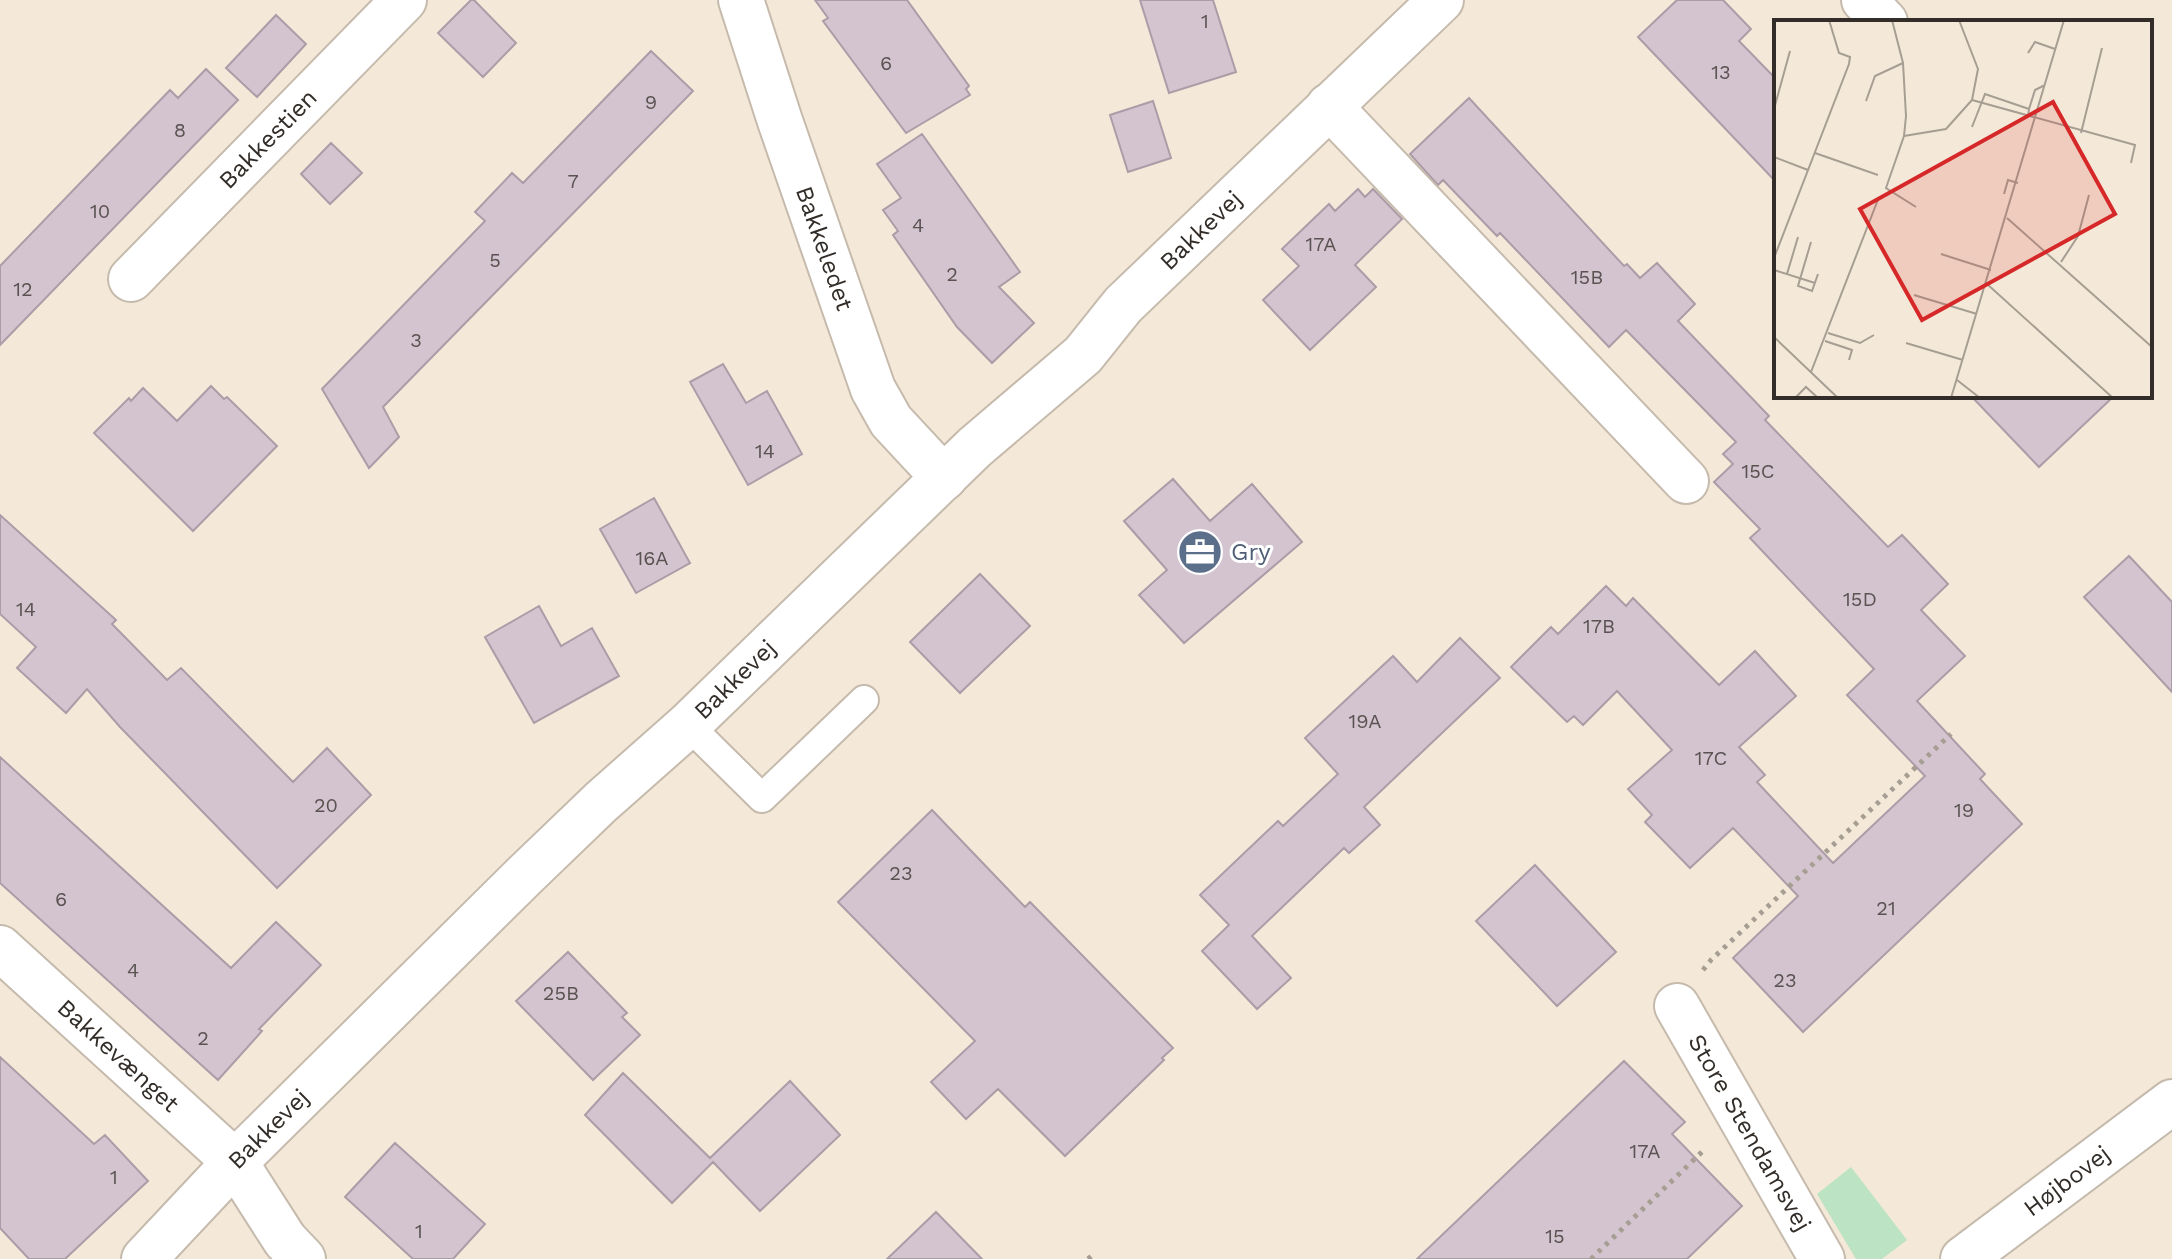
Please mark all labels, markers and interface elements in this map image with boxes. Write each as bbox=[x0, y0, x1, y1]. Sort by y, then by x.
house number: 1 bbox=[1201, 9, 1209, 33]
inset map bbox=[1774, 20, 2152, 398]
house number: 6 bbox=[880, 51, 892, 75]
house number: 13 bbox=[1711, 60, 1731, 84]
street label: Bakkestien bbox=[213, 83, 323, 194]
house number: 9 bbox=[645, 90, 657, 114]
house number: 8 bbox=[174, 118, 186, 142]
house number: 7 bbox=[567, 169, 579, 193]
street label: Bakkeledet bbox=[790, 183, 859, 314]
street label: Bakkevej bbox=[1154, 185, 1248, 276]
house number: 10 bbox=[90, 199, 110, 223]
house number: 4 bbox=[912, 213, 924, 237]
house number: 17A bbox=[1305, 232, 1337, 256]
house number: 5 bbox=[489, 248, 501, 272]
house number: 2 bbox=[946, 262, 958, 286]
house number: 15B bbox=[1571, 265, 1603, 289]
house number: 12 bbox=[13, 277, 33, 301]
house number: 3 bbox=[410, 328, 422, 352]
house number: 14 bbox=[755, 439, 775, 463]
house number: 15C bbox=[1741, 459, 1775, 483]
office icon: Gry bbox=[1176, 528, 1224, 576]
place label: Gry bbox=[1231, 538, 1271, 566]
house number: 16A bbox=[635, 546, 669, 570]
house number: 15D bbox=[1843, 587, 1877, 611]
house number: 14 bbox=[16, 597, 36, 621]
house number: 17B bbox=[1583, 614, 1615, 638]
street label: Bakkevej bbox=[689, 634, 781, 725]
house number: 19A bbox=[1348, 709, 1382, 733]
house number: 17C bbox=[1695, 746, 1727, 770]
house number: 20 bbox=[314, 793, 338, 817]
house number: 19 bbox=[1954, 798, 1974, 822]
house number: 23 bbox=[889, 861, 913, 885]
house number: 6 bbox=[55, 887, 67, 911]
house number: 21 bbox=[1876, 896, 1896, 920]
house number: 4 bbox=[127, 958, 139, 982]
house number: 23 bbox=[1773, 968, 1797, 992]
house number: 25B bbox=[543, 981, 579, 1005]
street label: Bakkevænget bbox=[52, 993, 185, 1118]
house number: 2 bbox=[197, 1026, 209, 1050]
street label: Store Stendamsvej bbox=[1682, 1029, 1817, 1236]
street label: Bakkevej bbox=[222, 1083, 315, 1175]
house number: 17A bbox=[1629, 1139, 1661, 1163]
street label: Højbovej bbox=[2018, 1140, 2116, 1222]
house number: 1 bbox=[110, 1165, 118, 1189]
house number: 1 bbox=[415, 1219, 423, 1243]
house number: 15 bbox=[1545, 1224, 1565, 1248]

